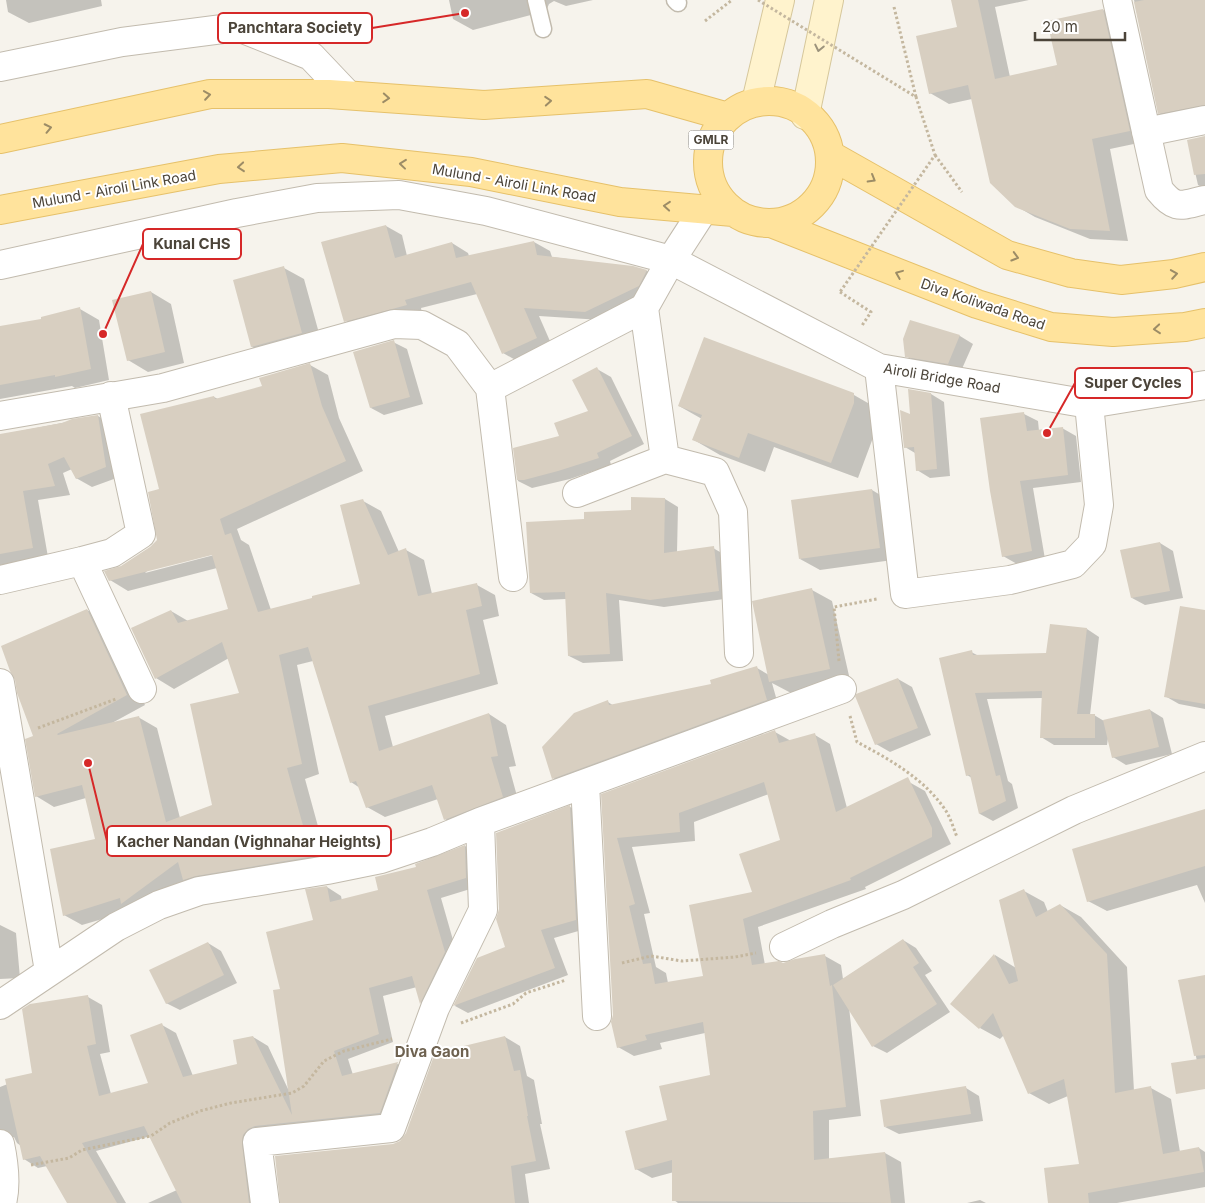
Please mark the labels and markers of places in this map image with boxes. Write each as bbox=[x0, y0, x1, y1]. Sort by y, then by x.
callout: Panchtara Society bbox=[218, 13, 372, 43]
callout: Kunal CHS bbox=[143, 229, 241, 259]
callout: Super Cycles bbox=[1075, 368, 1192, 398]
callout: Kacher Nandan (Vighnahar Heights) bbox=[107, 826, 391, 856]

